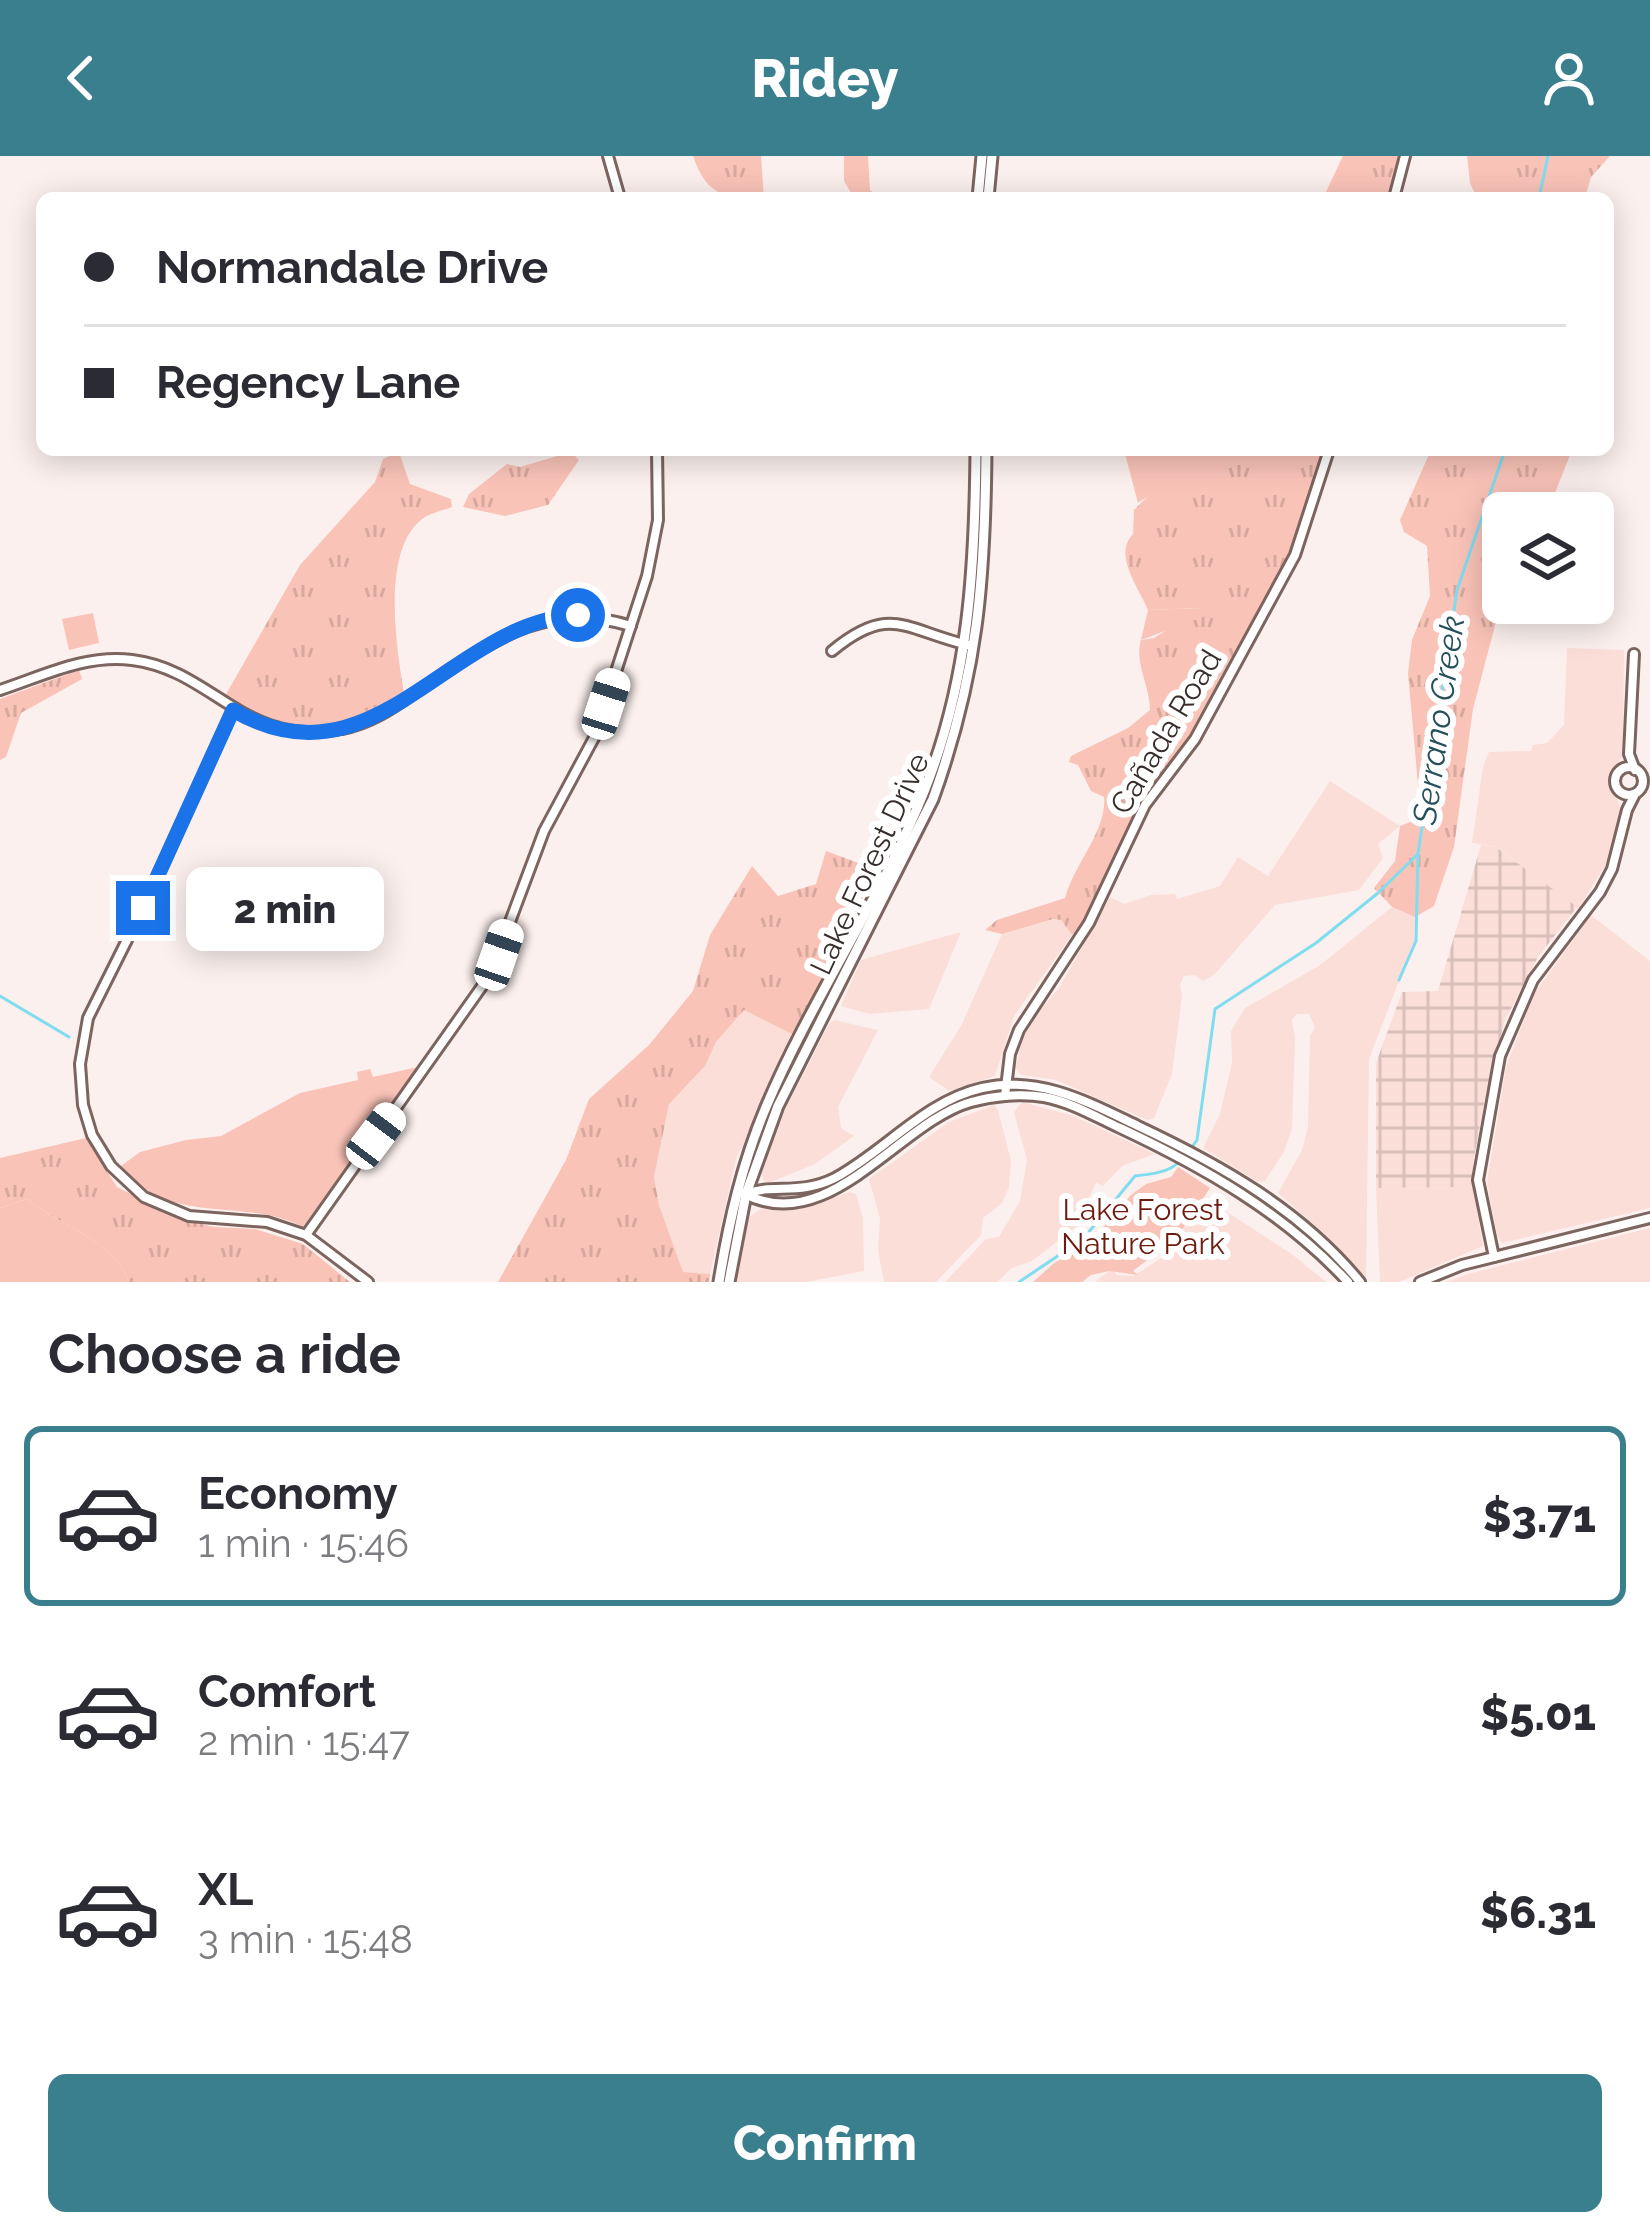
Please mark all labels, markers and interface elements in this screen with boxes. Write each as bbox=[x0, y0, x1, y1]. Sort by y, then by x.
icon: back bbox=[48, 45, 114, 111]
icon: person bbox=[1536, 45, 1602, 111]
text: Ridey bbox=[751, 46, 899, 110]
text: Normandale Drive bbox=[156, 241, 548, 294]
text: Regency Lane bbox=[156, 356, 460, 409]
map controls bbox=[1482, 492, 1614, 624]
button: layers bbox=[1482, 492, 1614, 624]
route start bbox=[551, 588, 605, 642]
water label: Serrano Creek bbox=[1404, 613, 1472, 828]
street label: Cañada Road bbox=[1103, 643, 1228, 820]
car bbox=[578, 664, 634, 744]
street label: Lake Forest Drive bbox=[803, 748, 936, 980]
callout: 2 min bbox=[185, 866, 383, 950]
route end bbox=[116, 881, 170, 935]
text: 2 min bbox=[234, 886, 336, 932]
car bbox=[470, 915, 528, 995]
car bbox=[340, 1096, 412, 1176]
park label: Lake Forest Nature Park bbox=[1061, 1192, 1225, 1261]
text: Choose a ride bbox=[48, 1322, 401, 1386]
icon: car bbox=[54, 1462, 162, 1570]
text: Economy bbox=[198, 1467, 398, 1520]
text: $3.71 bbox=[1483, 1490, 1596, 1543]
text: 1 min · 15:46 bbox=[198, 1520, 409, 1566]
icon: car bbox=[54, 1660, 162, 1768]
text: Comfort bbox=[198, 1665, 376, 1718]
text: $5.01 bbox=[1480, 1688, 1596, 1741]
text: 2 min · 15:47 bbox=[198, 1718, 410, 1764]
icon: car bbox=[54, 1858, 162, 1966]
text: XL bbox=[198, 1863, 253, 1916]
text: $6.31 bbox=[1480, 1886, 1596, 1939]
text: 3 min · 15:48 bbox=[198, 1916, 413, 1962]
button: Confirm bbox=[48, 2074, 1602, 2212]

